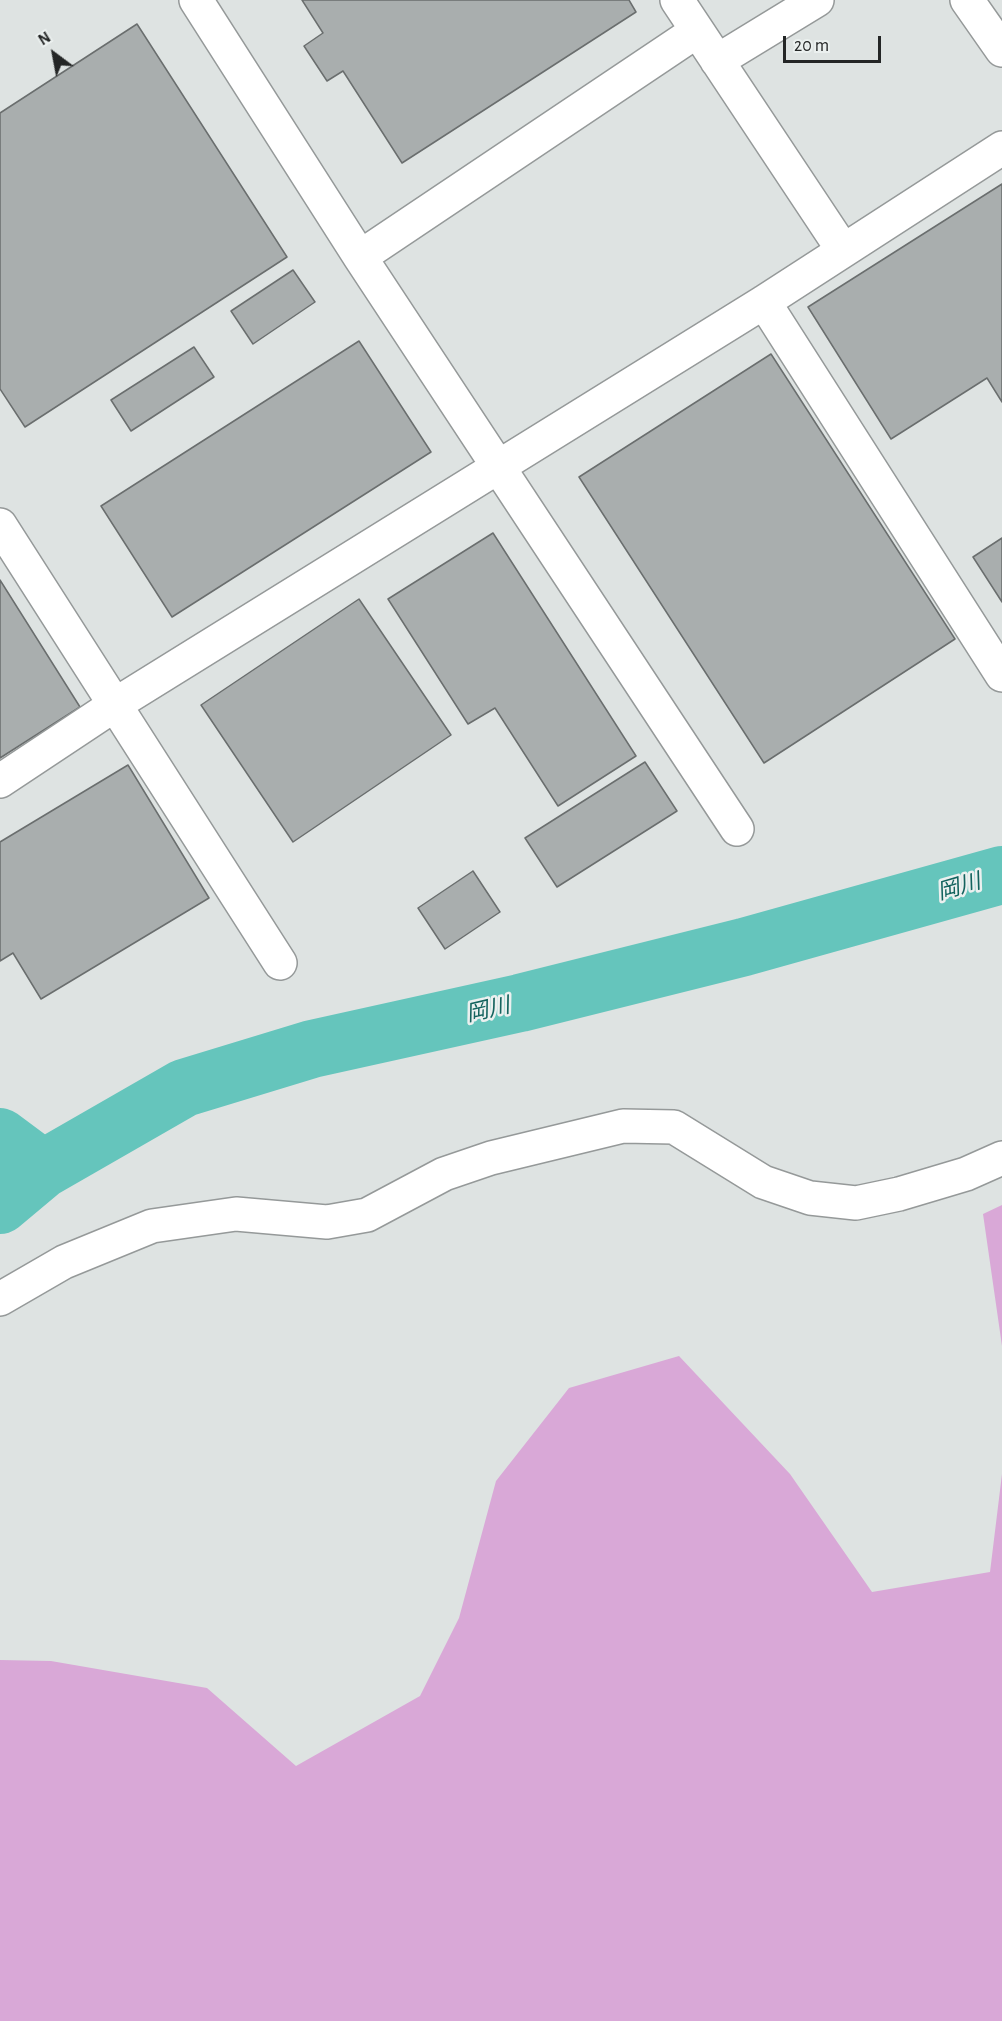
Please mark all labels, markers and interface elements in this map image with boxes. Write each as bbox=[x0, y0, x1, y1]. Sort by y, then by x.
north arrow bbox=[24, 24, 84, 84]
scale bar bbox=[786, 24, 884, 62]
text: N bbox=[36, 29, 53, 48]
text: 20 m bbox=[794, 37, 829, 55]
water label: 岡川 bbox=[934, 868, 984, 906]
water label: 岡川 bbox=[464, 992, 512, 1028]

